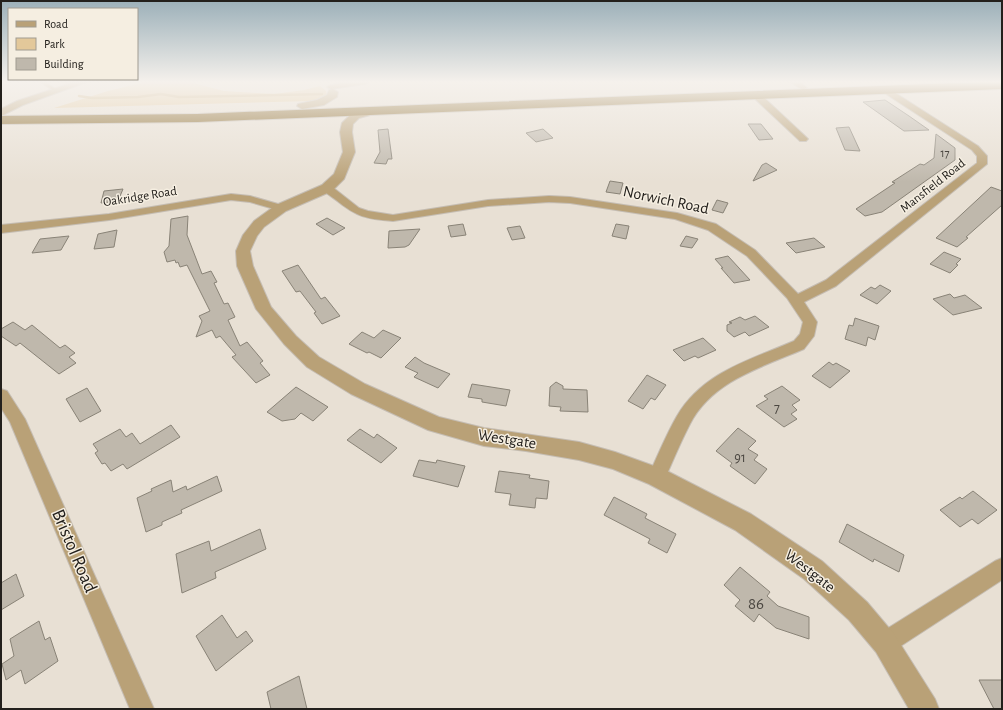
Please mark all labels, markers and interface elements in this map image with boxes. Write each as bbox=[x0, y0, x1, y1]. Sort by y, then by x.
legend bbox=[8, 8, 138, 80]
text: Road bbox=[44, 18, 68, 30]
text: Park bbox=[44, 38, 65, 50]
text: Building bbox=[44, 58, 84, 70]
house number: 17 bbox=[940, 147, 950, 159]
street label: Mansfield Road bbox=[898, 156, 968, 215]
street label: Norwich Road bbox=[622, 183, 710, 217]
street label: Oakridge Road bbox=[102, 185, 178, 209]
house number: 7 bbox=[774, 401, 780, 415]
street label: Westgate bbox=[477, 426, 537, 452]
house number: 91 bbox=[734, 451, 746, 465]
street label: Bristol Road bbox=[48, 507, 100, 596]
street label: Westgate bbox=[782, 547, 838, 595]
house number: 86 bbox=[748, 595, 764, 612]

